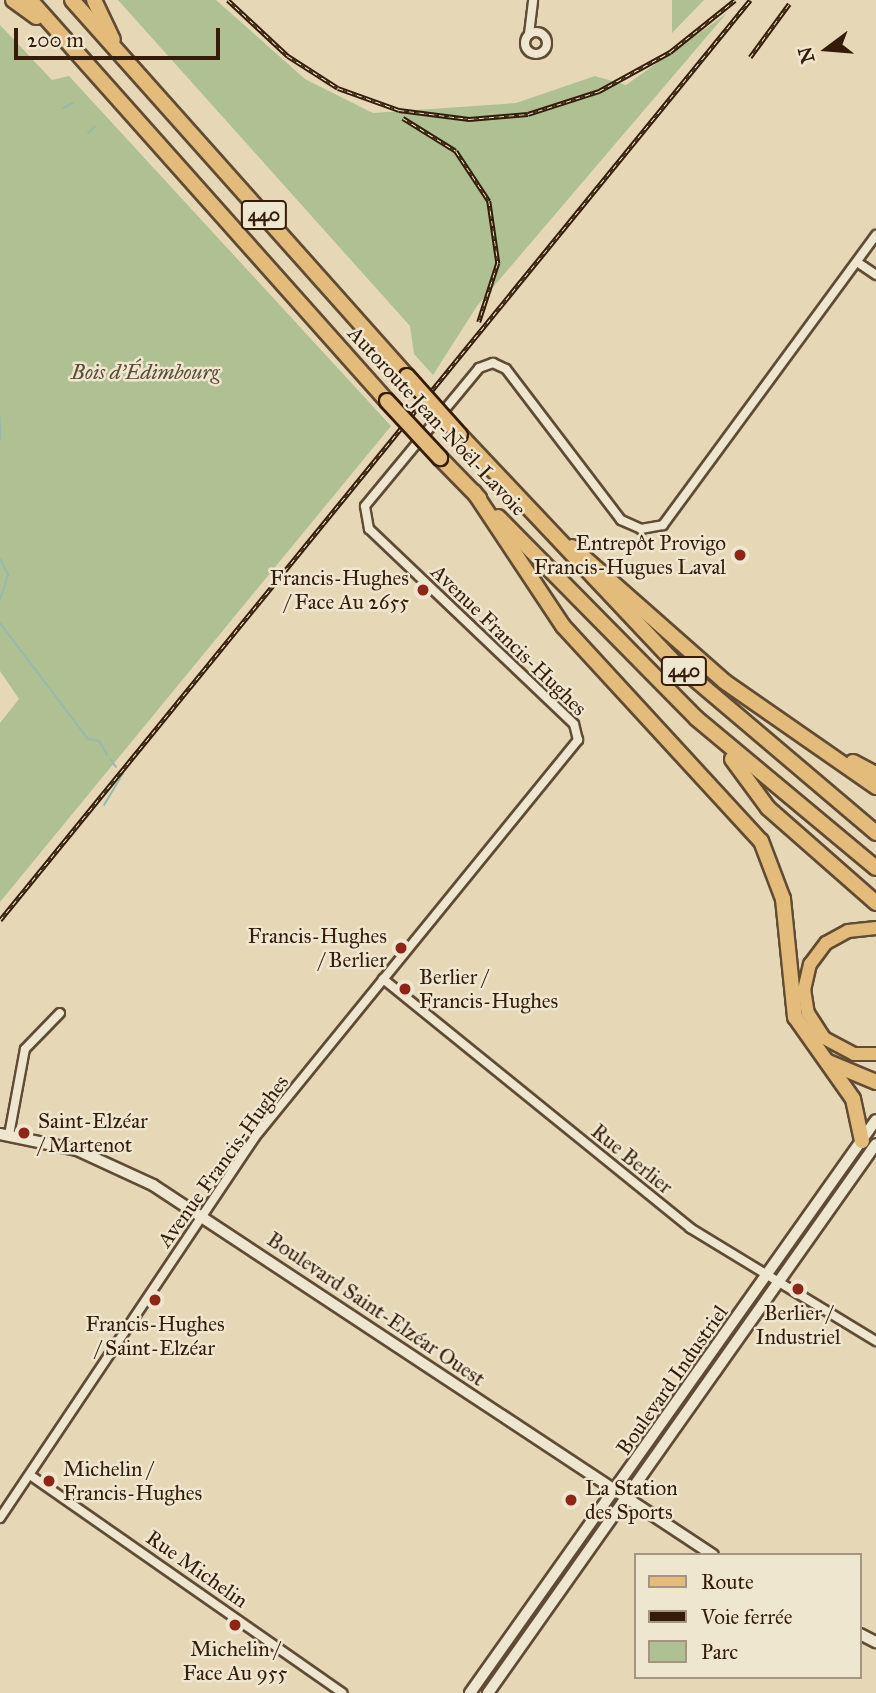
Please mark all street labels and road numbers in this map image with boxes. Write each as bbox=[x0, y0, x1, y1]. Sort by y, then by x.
road number: 440 bbox=[240, 200, 288, 230]
street label: Autoroute Jean-Noël-Lavoie bbox=[343, 321, 531, 521]
street label: Avenue Francis-Hughes bbox=[426, 559, 592, 721]
road number: 440 bbox=[660, 656, 708, 686]
street label: Avenue Francis-Hughes bbox=[152, 1070, 294, 1252]
street label: Rue Berlier bbox=[586, 1119, 678, 1199]
street label: Boulevard Saint-Elzéar Ouest bbox=[262, 1227, 490, 1391]
street label: Boulevard Industriel bbox=[611, 1300, 733, 1460]
street label: Rue Michelin bbox=[141, 1525, 253, 1613]

